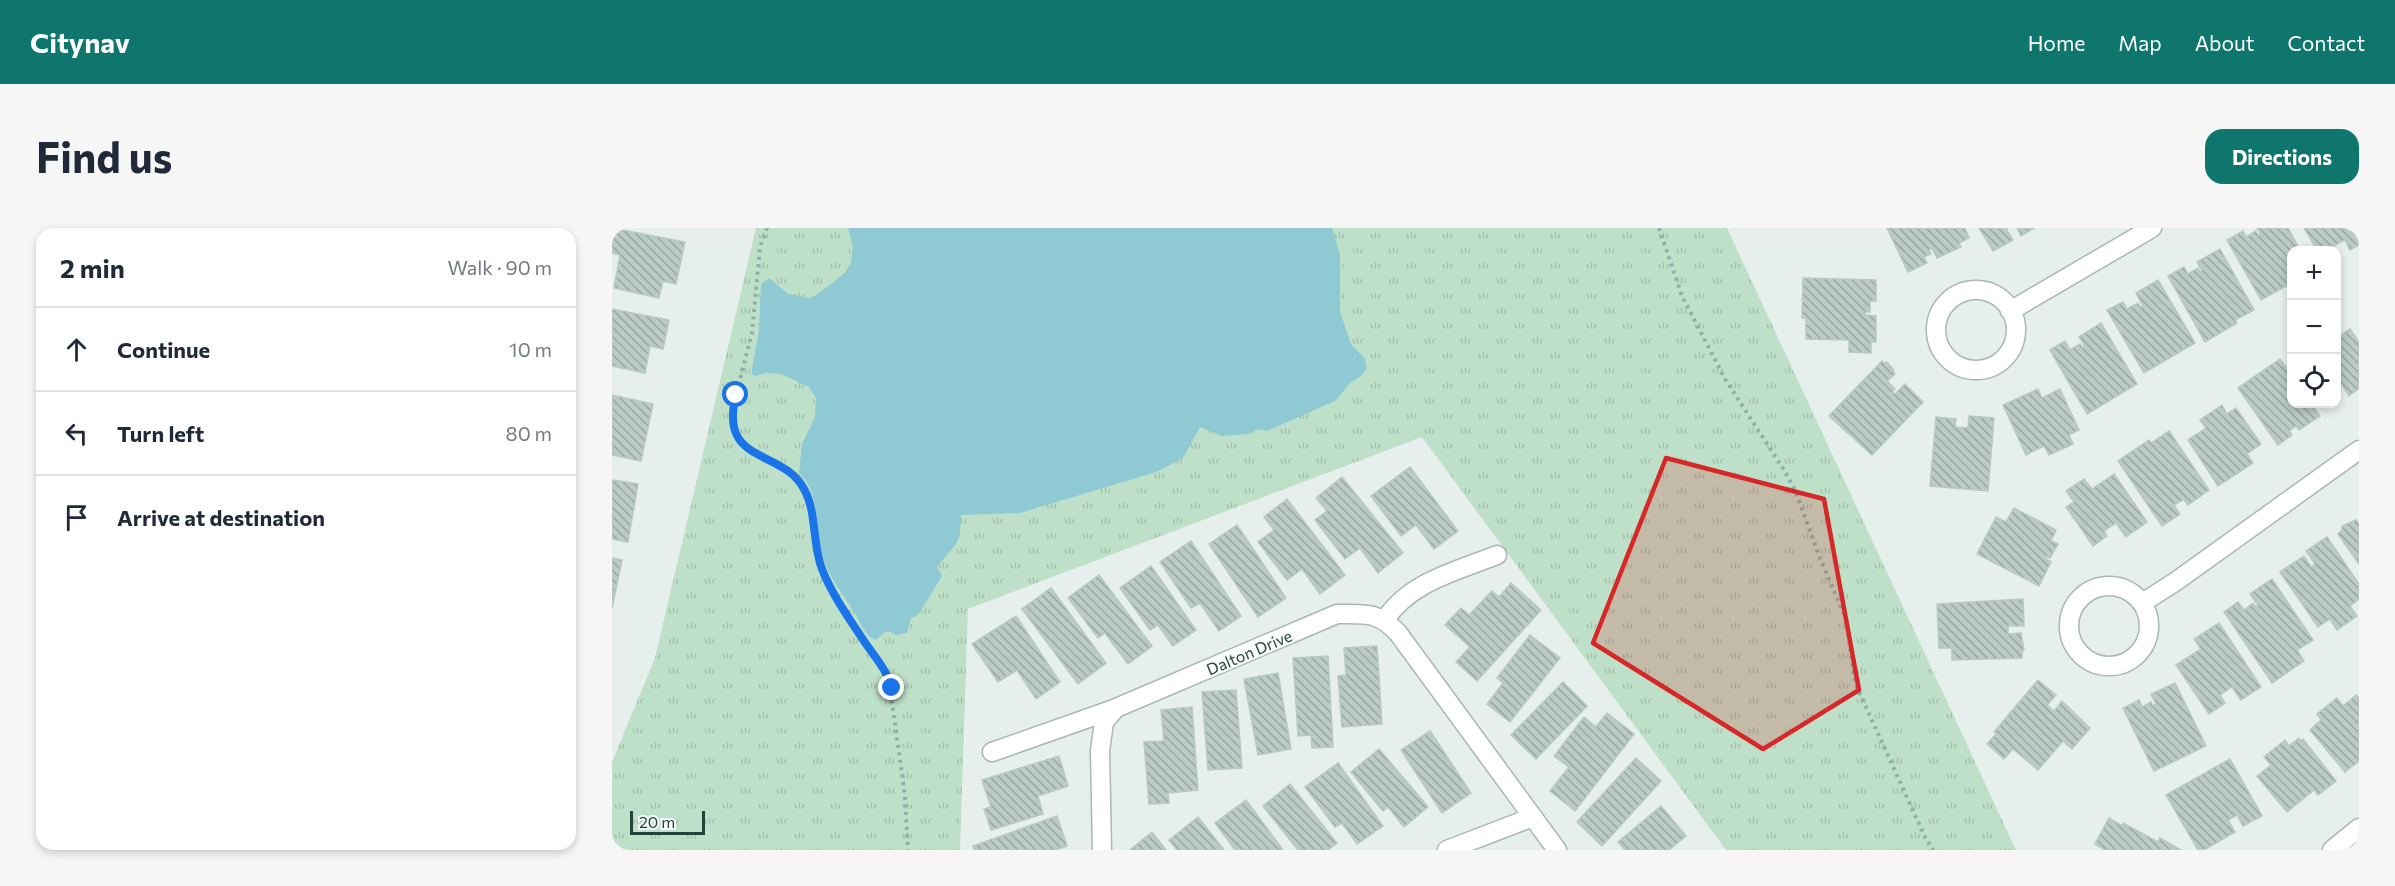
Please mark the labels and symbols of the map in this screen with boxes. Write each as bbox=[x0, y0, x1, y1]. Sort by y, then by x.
route start bbox=[722, 381, 748, 407]
street label: Dalton Drive bbox=[1203, 625, 1295, 679]
route end bbox=[878, 674, 904, 700]
scale bar bbox=[630, 808, 705, 836]

